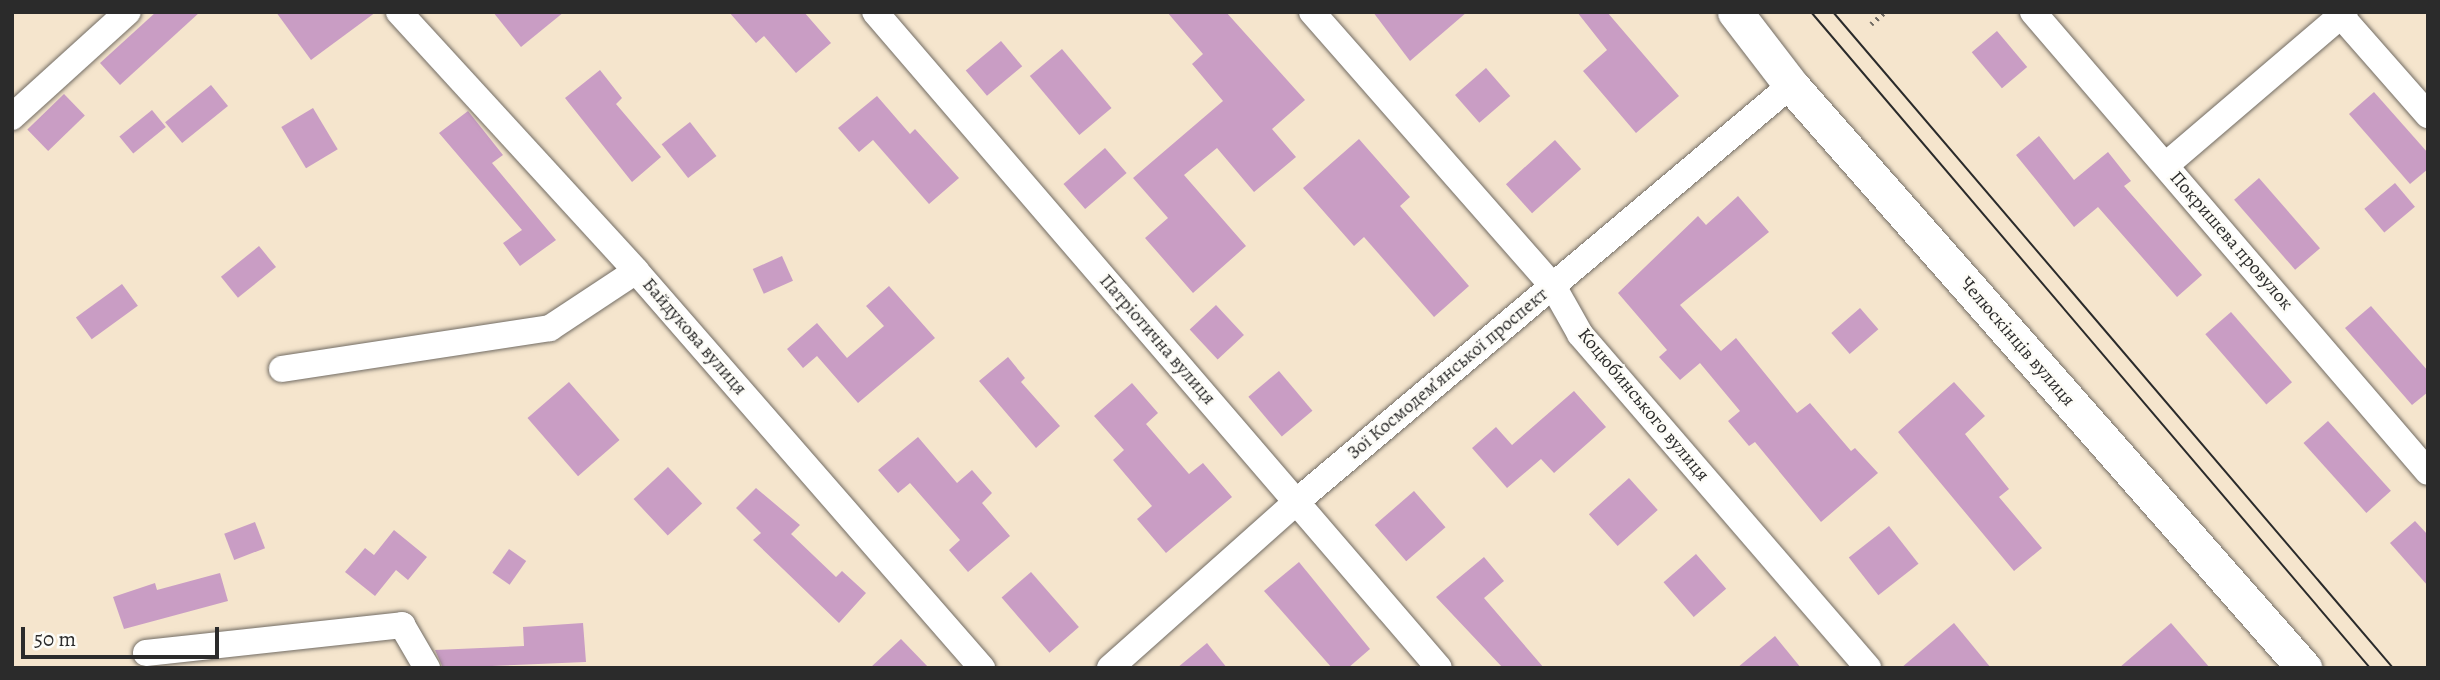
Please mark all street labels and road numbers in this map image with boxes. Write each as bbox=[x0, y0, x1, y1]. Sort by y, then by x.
street label: Покришева провулок bbox=[2165, 167, 2297, 315]
street label: Патріотична вулиця bbox=[1094, 270, 1220, 410]
street label: Челюскінців вулиця bbox=[1955, 273, 2079, 411]
street label: Байдукова вулиця bbox=[637, 274, 751, 400]
street label: Зої Космодем’янської проспект bbox=[1343, 283, 1553, 465]
street label: Коцюбинського вулиця bbox=[1572, 324, 1714, 486]

